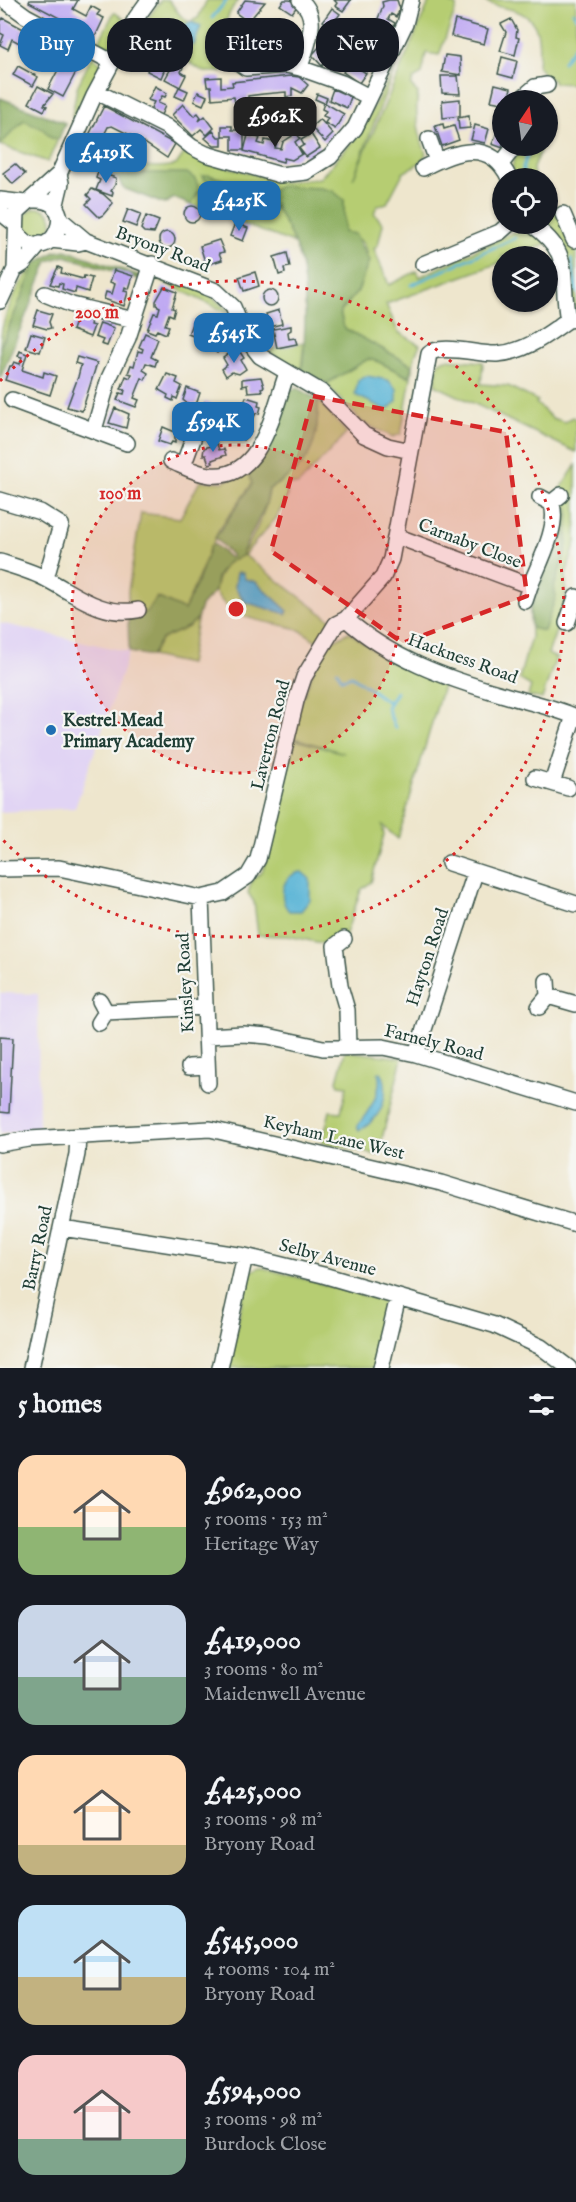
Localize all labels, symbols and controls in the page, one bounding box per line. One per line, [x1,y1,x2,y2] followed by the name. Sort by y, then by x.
[18,18,95,72] chip: Buy
[107,18,193,72] chip: Rent
[205,18,304,72] chip: Filters
[316,18,399,72] chip: New
[492,90,558,156] north arrow
[492,90,558,312] map controls
[233,97,317,148] pin: £962K
[248,104,302,129] text: £962K
[64,133,148,184] pin: £419K
[79,140,133,165] text: £419K
[492,168,558,234] button: locate
[197,181,281,232] pin: £425K
[212,188,266,213] text: £425K
[112,222,213,279] street label: Bryony Road
[492,246,558,312] button: layers
[75,302,119,325] text: 200 m
[192,313,276,364] pin: £545K
[208,320,260,345] text: £545K
[171,402,255,453] pin: £594K
[186,409,240,434] text: £594K
[99,483,141,506] text: 100 m
[415,514,524,575] street label: Carnaby Close
[226,599,246,619] centre of rings
[404,629,521,690] street label: Hackness Road
[247,677,296,793] street label: Laverton Road
[63,710,195,754] place label: Kestrel Mead Primary Academy
[44,723,58,737] marker: Kestrel Mead Primary Academy
[402,905,455,1009] street label: Hayton Road
[172,932,201,1034] street label: Kinsley Road
[382,1020,486,1067] street label: Farnely Road
[261,1111,407,1166] street label: Keyham Lane West
[18,1203,59,1293] street label: Barry Road
[276,1234,379,1282] street label: Selby Avenue
[18,1388,102,1421] text: 5 homes
[525,1388,558,1421] icon: filters
[204,1474,302,1507] text: £962,000
[66,1479,138,1551] icon: home
[204,1507,328,1532] text: 5 rooms · 153 m²
[204,1532,319,1557] text: Heritage Way
[204,1624,301,1657] text: £419,000
[66,1629,138,1701] icon: home
[204,1657,323,1682] text: 3 rooms · 80 m²
[204,1682,366,1707] text: Maidenwell Avenue
[204,1774,302,1807] text: £425,000
[66,1779,138,1851] icon: home
[204,1807,322,1832] text: 3 rooms · 98 m²
[204,1832,315,1857] text: Bryony Road
[204,1924,299,1957] text: £545,000
[66,1929,138,2001] icon: home
[204,1957,335,1982] text: 4 rooms · 104 m²
[204,1982,315,2007] text: Bryony Road
[204,2074,301,2107] text: £594,000
[66,2079,138,2151] icon: home
[204,2107,322,2132] text: 3 rooms · 98 m²
[204,2132,327,2157] text: Burdock Close

